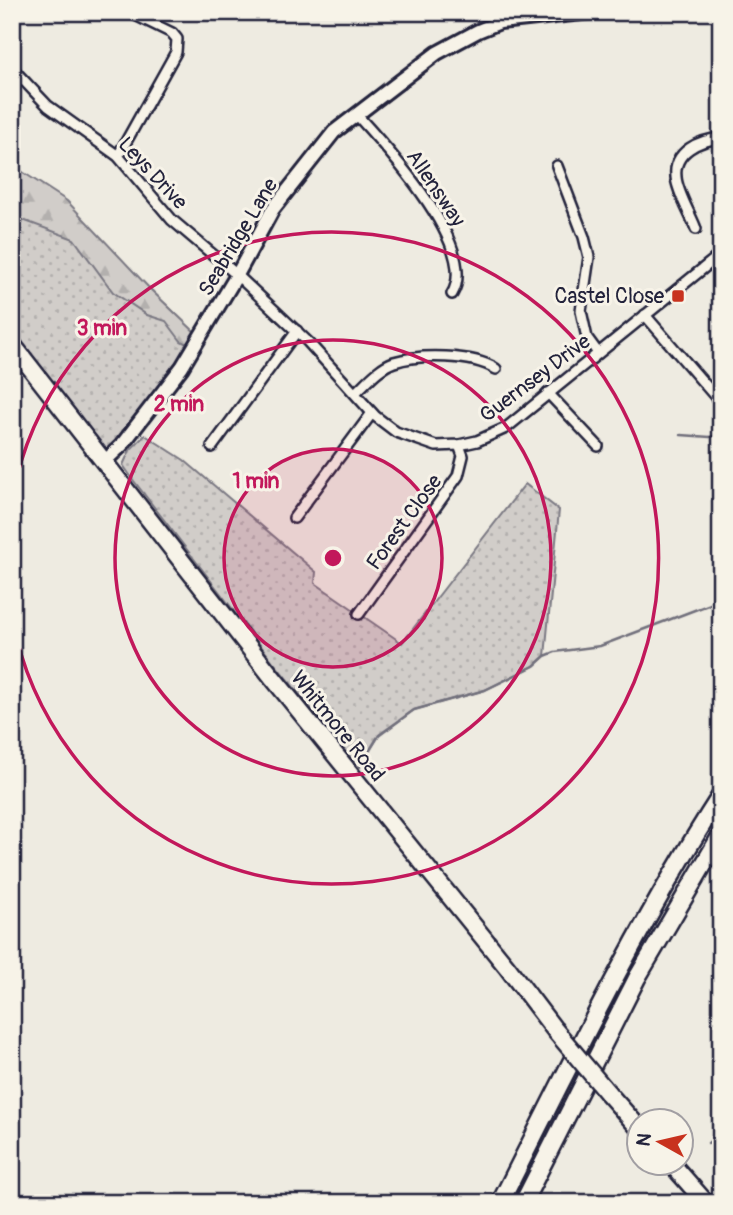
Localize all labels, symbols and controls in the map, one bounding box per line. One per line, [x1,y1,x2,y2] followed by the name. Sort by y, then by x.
[112,131,194,216] street label: Leys Drive
[400,145,471,232] street label: Allensway
[193,173,285,301] street label: Seabridge Lane
[555,283,665,310] place label: Castel Close
[670,288,686,304] marker: Castel Close
[77,315,127,342] text: 3 min
[475,328,597,429] street label: Guernsey Drive
[154,391,204,418] text: 2 min
[233,468,280,495] text: 1 min
[361,469,449,575] street label: Forest Close
[321,546,345,570] centre of rings
[284,665,391,788] street label: Whitmore Road
[624,1106,694,1176] north arrow
[631,1132,657,1148] text: N

